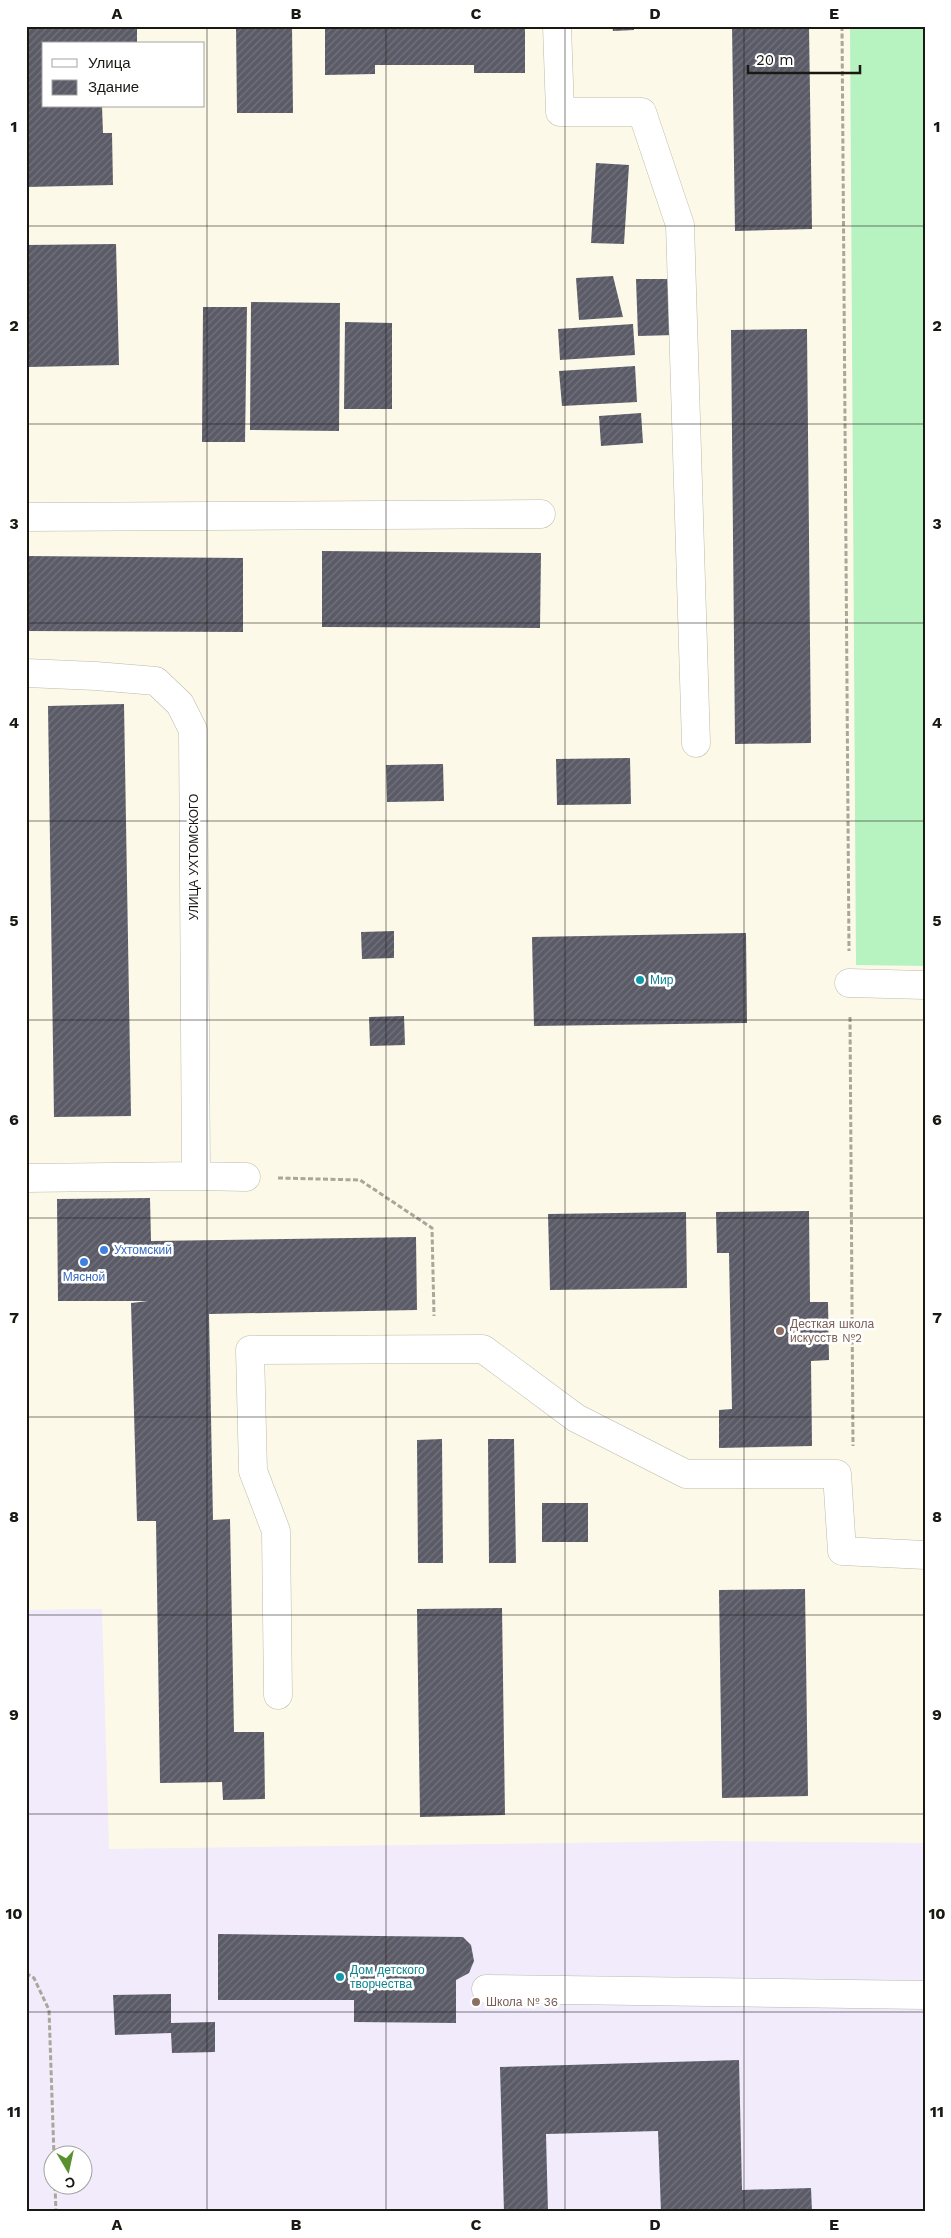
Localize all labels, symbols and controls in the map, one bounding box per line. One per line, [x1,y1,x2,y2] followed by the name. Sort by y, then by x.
[112,4,123,23] text: A
[291,4,302,23] text: B
[471,4,482,23] text: C
[649,4,661,23] text: D
[829,4,839,23] text: E
[42,42,205,108] legend
[748,42,861,74] scale bar
[756,51,794,69] text: 20 m
[88,54,131,72] text: Улица
[88,78,139,96] text: Здание
[11,117,17,136] text: 1
[934,117,940,136] text: 1
[9,316,19,335] text: 2
[932,316,942,335] text: 2
[9,514,19,533] text: 3
[932,514,942,533] text: 3
[9,713,19,732] text: 4
[932,713,942,732] text: 4
[187,794,201,920] street label: УЛИЦА УХТОМСКОГО
[9,911,19,930] text: 5
[932,911,942,930] text: 5
[650,973,674,987] place label: Мир
[634,974,646,986] marker: Мир
[9,1110,19,1129] text: 6
[932,1110,942,1129] text: 6
[114,1243,172,1257] place label: Ухтомский
[98,1244,110,1256] marker: Ухтомский
[78,1256,90,1268] marker: Мясной
[63,1270,105,1284] place label: Мясной
[9,1308,19,1327] text: 7
[932,1308,942,1327] text: 7
[790,1317,874,1345] place label: Десткая школа искусств №2
[774,1325,786,1337] marker: Десткая школа искусств №2
[9,1507,19,1526] text: 8
[932,1507,942,1526] text: 8
[9,1705,19,1724] text: 9
[932,1705,942,1724] text: 9
[5,1904,23,1923] text: 10
[928,1904,946,1923] text: 10
[350,1963,425,1991] place label: Дом детского творчества
[334,1971,346,1983] marker: Дом детского творчества
[486,1995,558,2009] place label: Школа № 36
[470,1996,482,2008] marker: Школа № 36
[7,2102,21,2121] text: 11
[930,2102,944,2121] text: 11
[42,2146,92,2196] north arrow
[64,2174,76,2192] text: С
[112,2215,123,2234] text: A
[291,2215,302,2234] text: B
[471,2215,482,2234] text: C
[649,2215,661,2234] text: D
[829,2215,839,2234] text: E

